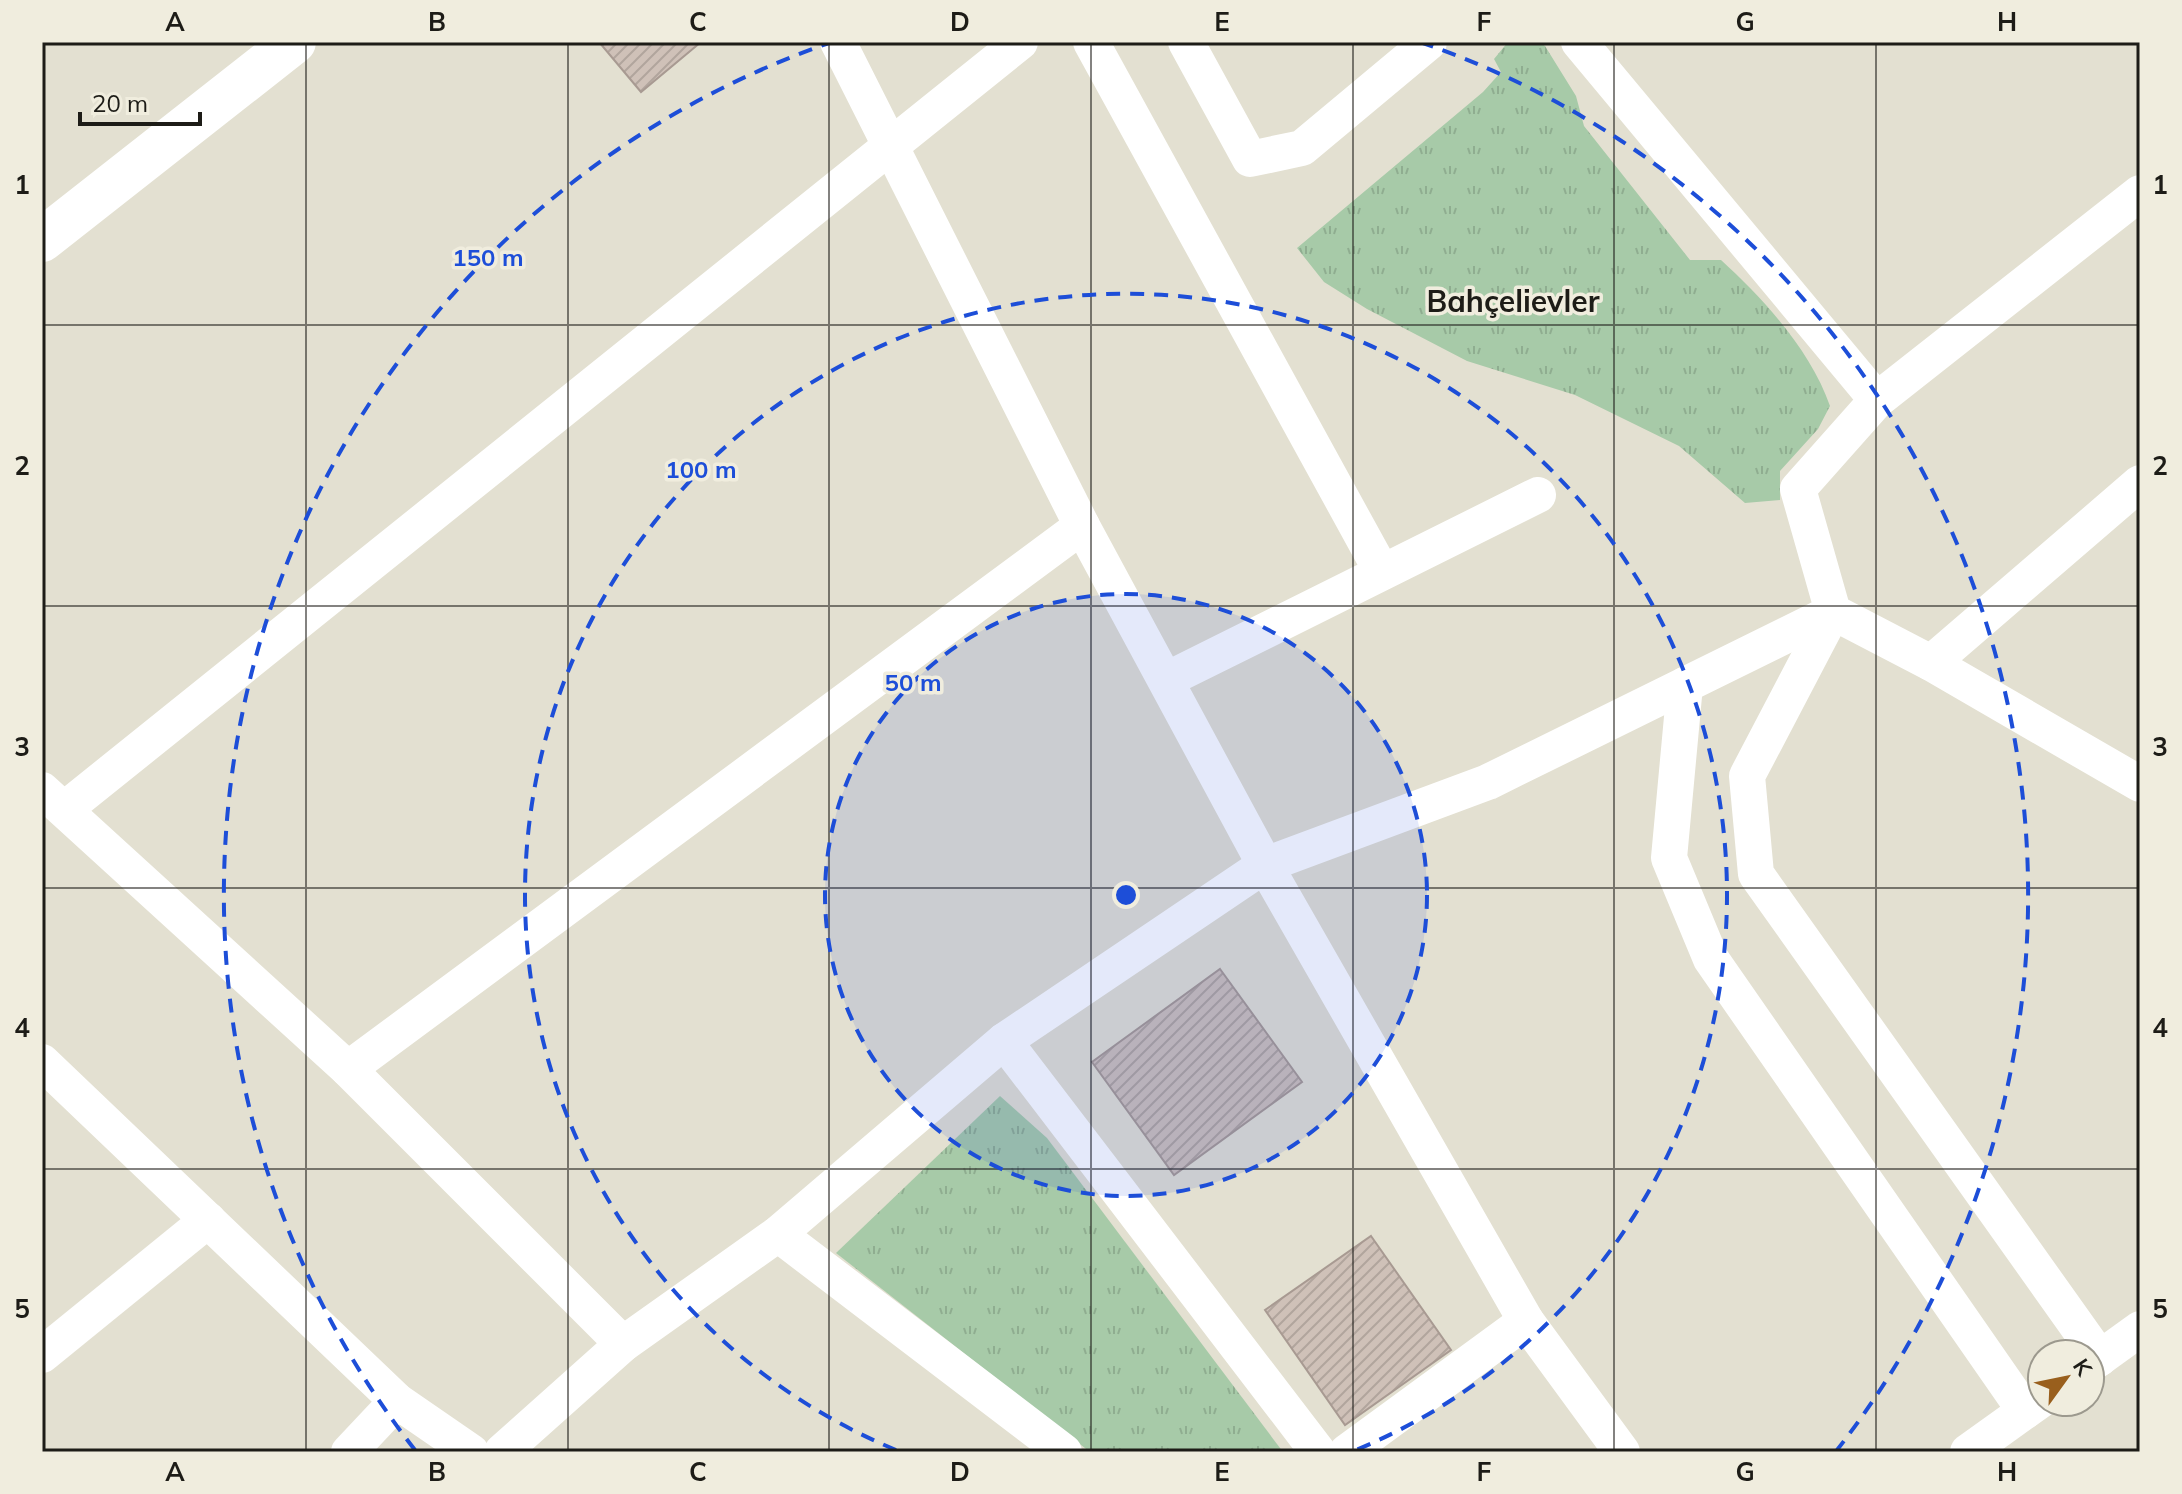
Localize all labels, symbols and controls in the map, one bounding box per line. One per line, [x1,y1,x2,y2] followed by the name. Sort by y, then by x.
[165,5,185,38] text: A
[428,5,446,38] text: B
[689,5,707,38] text: C
[950,5,970,38] text: D
[1214,5,1230,38] text: E
[1477,5,1492,38] text: F
[1735,5,1755,38] text: G
[1997,5,2017,38] text: H
[80,76,200,126] scale bar
[92,88,148,118] text: 20 m
[14,168,30,201] text: 1
[2152,168,2168,201] text: 1
[452,242,524,272] text: 150 m
[1427,282,1600,320] district label: Bahçelievler
[14,449,30,482] text: 2
[2152,449,2168,482] text: 2
[665,454,737,484] text: 100 m
[885,667,941,697] text: 50 m
[14,730,30,763] text: 3
[2152,730,2168,763] text: 3
[1112,881,1140,909] centre of rings
[14,1011,30,1044] text: 4
[2152,1011,2168,1044] text: 4
[14,1292,30,1325] text: 5
[2152,1292,2168,1325] text: 5
[2026,1338,2106,1418] north arrow
[2067,1353,2099,1382] text: K
[165,1455,185,1488] text: A
[428,1455,446,1488] text: B
[689,1455,707,1488] text: C
[950,1455,970,1488] text: D
[1214,1455,1230,1488] text: E
[1477,1455,1492,1488] text: F
[1735,1455,1755,1488] text: G
[1997,1455,2017,1488] text: H

